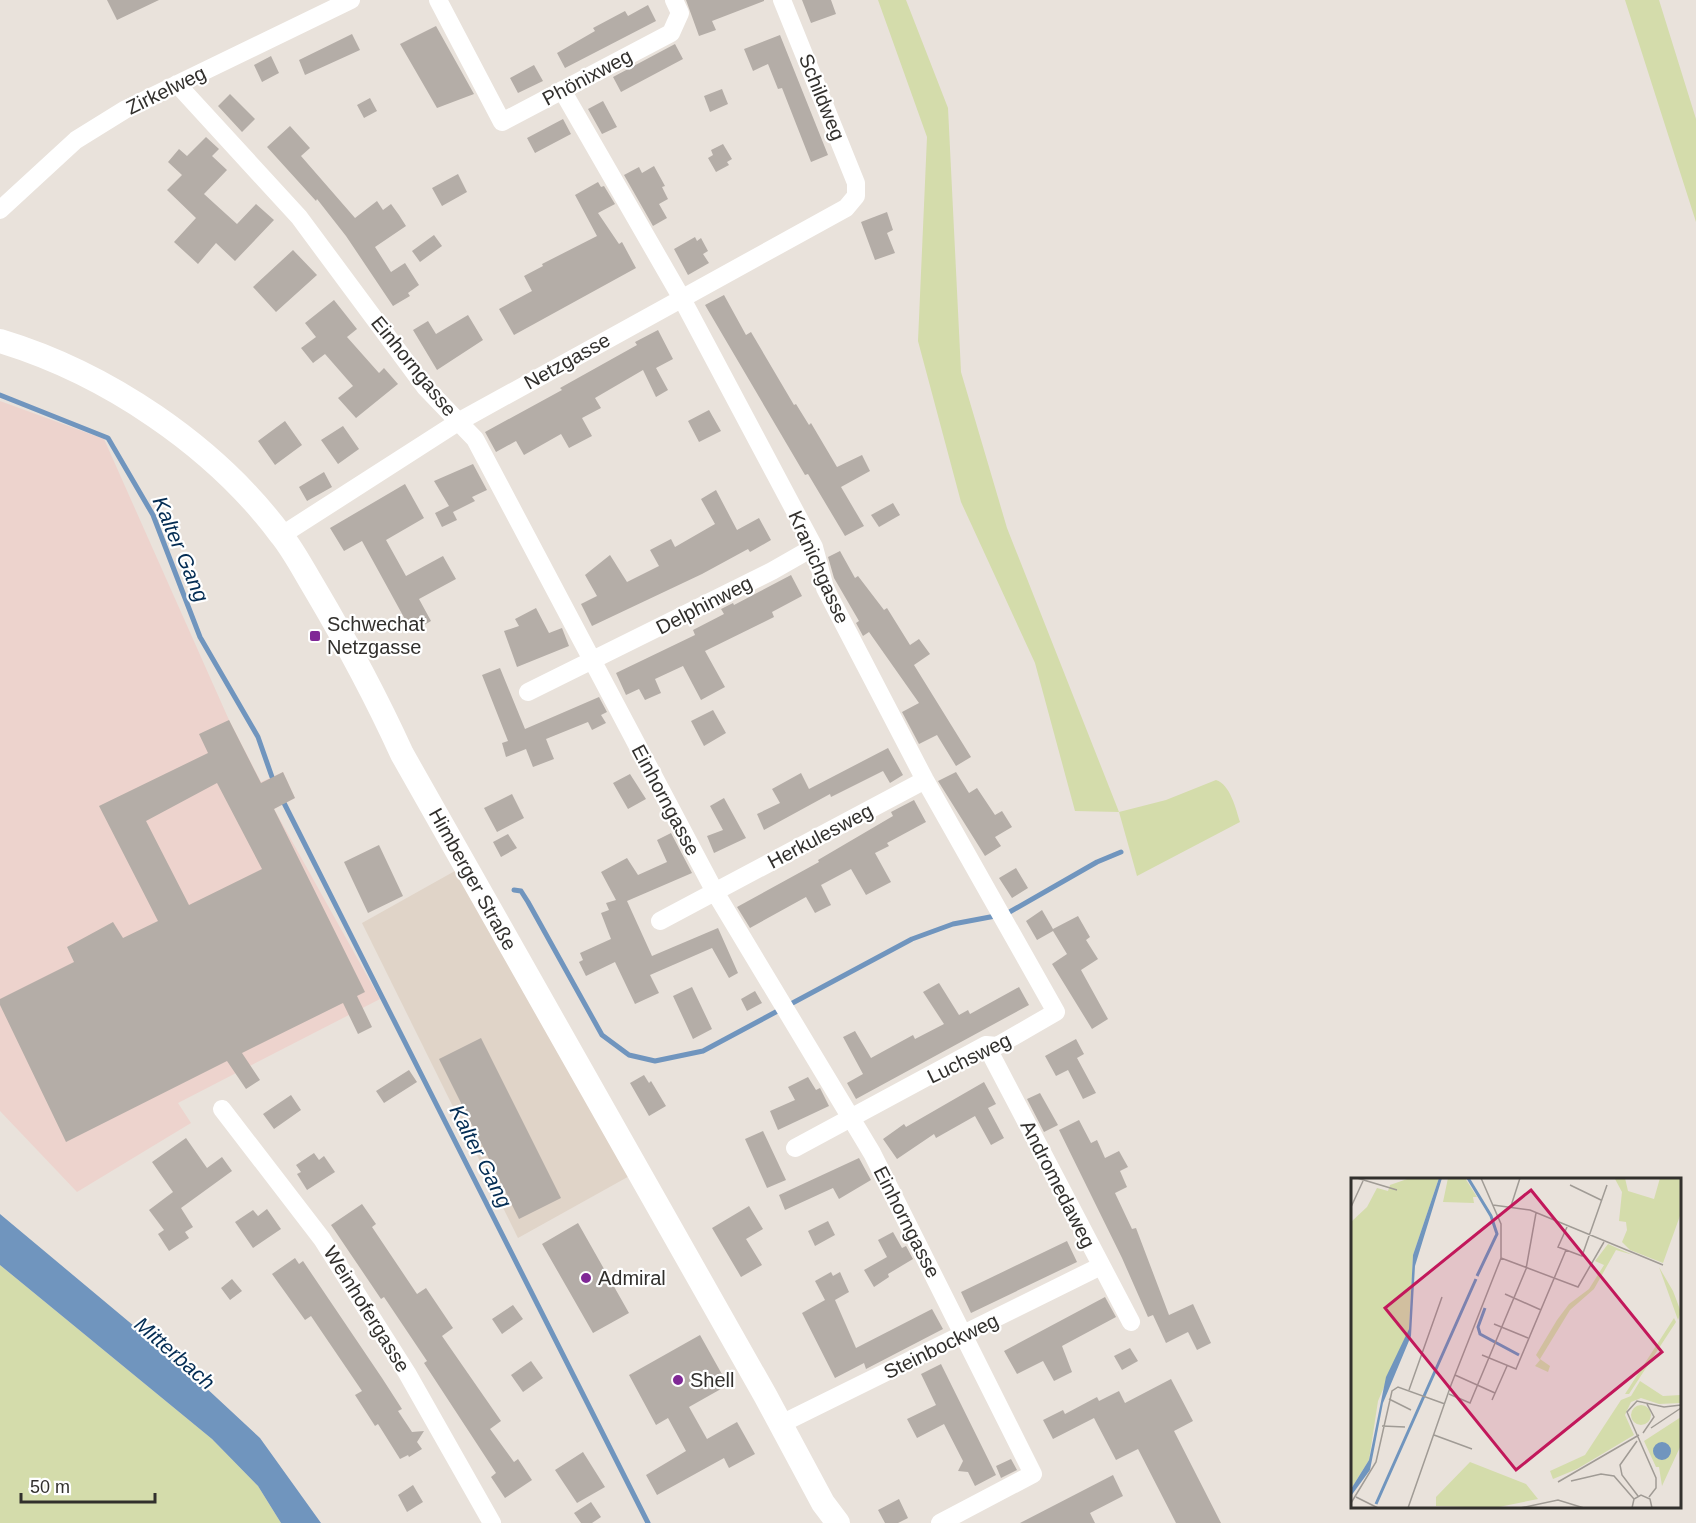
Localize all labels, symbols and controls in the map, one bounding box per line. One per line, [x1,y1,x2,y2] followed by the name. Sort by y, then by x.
[539,44,635,110] street label: Phönixweg
[795,51,849,143] street label: Schildweg
[123,61,209,119] street label: Zirkelweg
[367,312,461,420] street label: Einhorngasse
[520,328,614,394] street label: Netzgasse
[149,493,214,605] water label: Kalter Gang
[784,507,854,627] street label: Kranichgasse
[652,571,756,639] street label: Delphinweg
[327,613,425,658] place label: Schwechat Netzgasse
[308,629,322,643] marker: Schwechat Netzgasse
[628,741,704,859] street label: Einhorngasse
[764,799,876,873] street label: Herkulesweg
[425,804,521,954] street label: Himberger Straße
[924,1028,1014,1088] street label: Luchsweg
[445,1101,517,1211] water label: Kalter Gang
[1016,1117,1100,1251] street label: Andromedaweg
[869,1163,945,1281] street label: Einhorngasse
[1351,1178,1681,1508] inset map
[319,1242,415,1376] street label: Weinhofergasse
[598,1267,666,1289] place label: Admiral
[579,1271,593,1285] marker: Admiral
[880,1309,1002,1383] street label: Steinbockweg
[130,1312,220,1394] water label: Mitterbach
[690,1369,734,1391] place label: Shell
[671,1373,685,1387] marker: Shell
[21,1466,154,1504] scale bar
[30,1477,70,1497] text: 50 m

